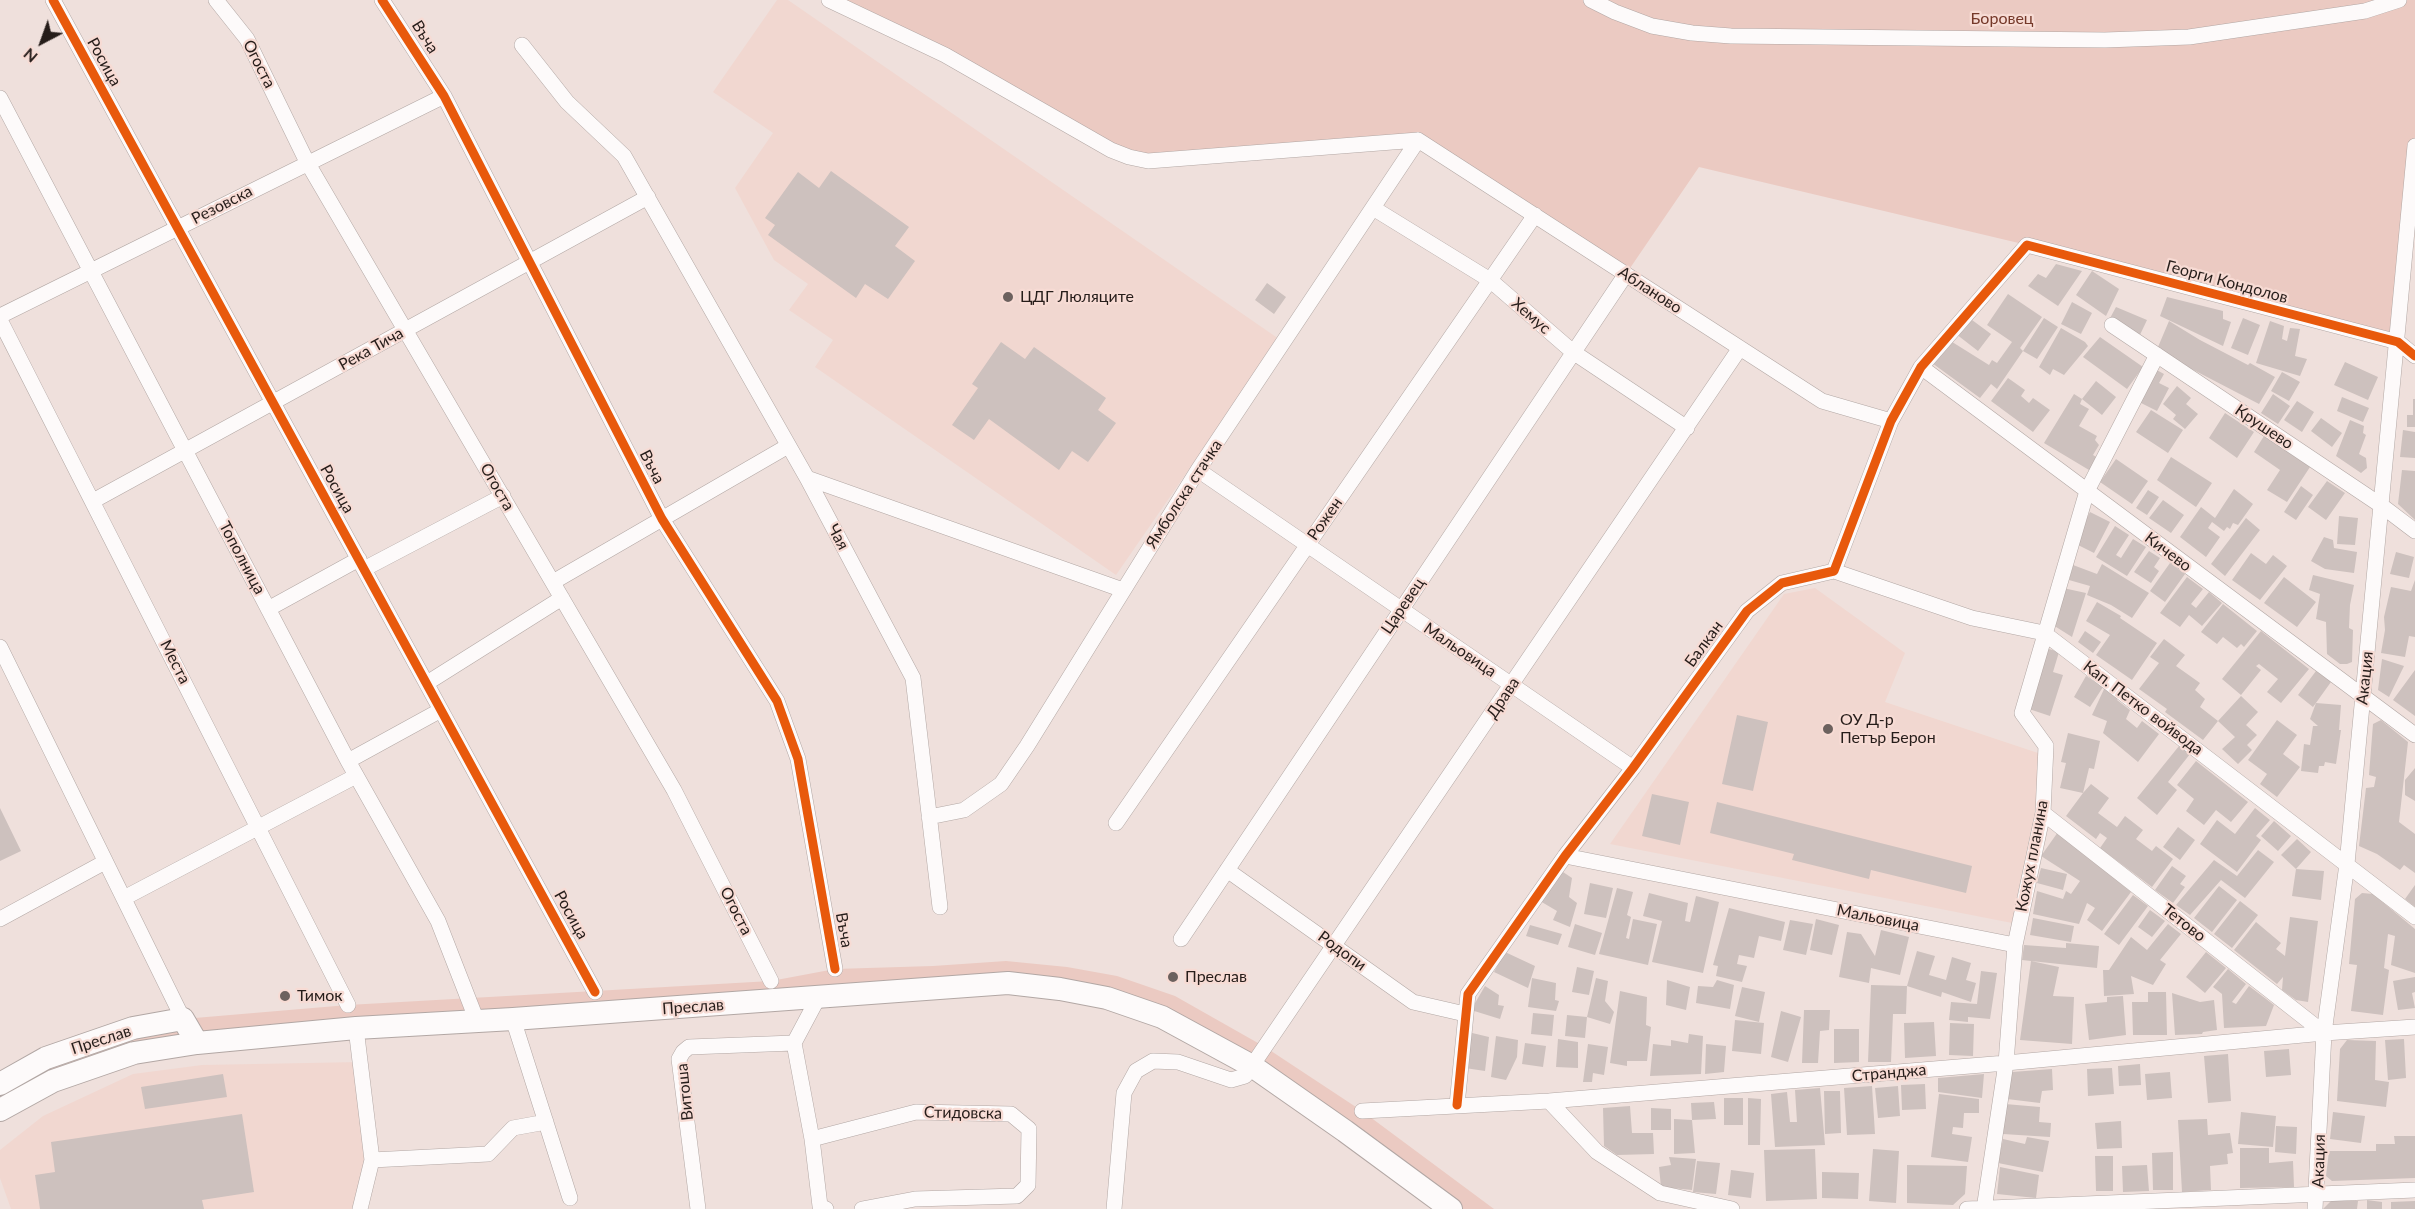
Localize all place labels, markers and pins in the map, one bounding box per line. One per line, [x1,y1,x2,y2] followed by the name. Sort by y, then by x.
[1020,287,1134,307] place label: ЦДГ Люляците
[1001,290,1015,304] marker: ЦДГ Люляците
[1840,710,1936,748] place label: ОУ Д-р Петър Берон
[1821,722,1835,736] marker: ОУ Д-р Петър Берон
[1185,967,1247,987] place label: Преслав
[1166,970,1180,984] marker: Преслав
[297,986,343,1006] place label: Тимок
[278,989,292,1003] marker: Тимок

